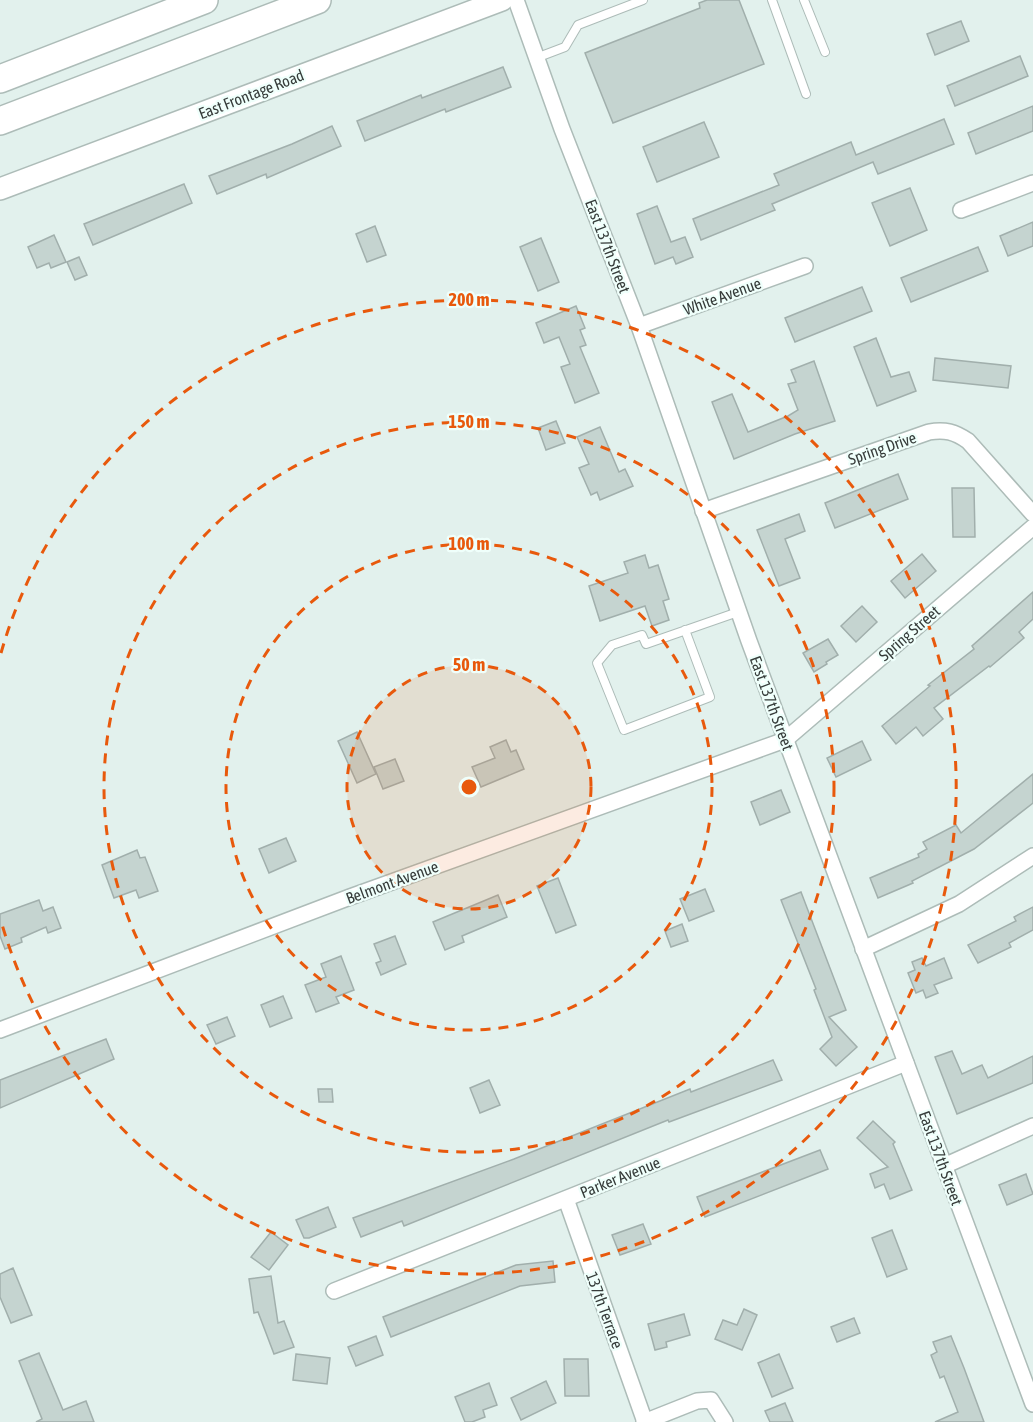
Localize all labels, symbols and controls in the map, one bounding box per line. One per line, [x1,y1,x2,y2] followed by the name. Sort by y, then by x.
[196,66,307,123] street label: East Frontage Road
[582,197,634,296] street label: East 137th Street
[681,274,763,318] street label: White Avenue
[449,289,489,310] text: 200 m
[449,411,489,432] text: 150 m
[846,428,919,469] street label: Spring Drive
[449,533,489,554] text: 100 m
[875,601,944,665] street label: Spring Street
[747,653,798,753] street label: East 137th Street
[453,654,485,675] text: 50 m
[459,777,479,797] centre of rings
[343,857,441,907] street label: Belmont Avenue
[916,1108,967,1208] street label: East 137th Street
[577,1153,663,1201] street label: Parker Avenue
[583,1269,627,1351] street label: 137th Terrace

